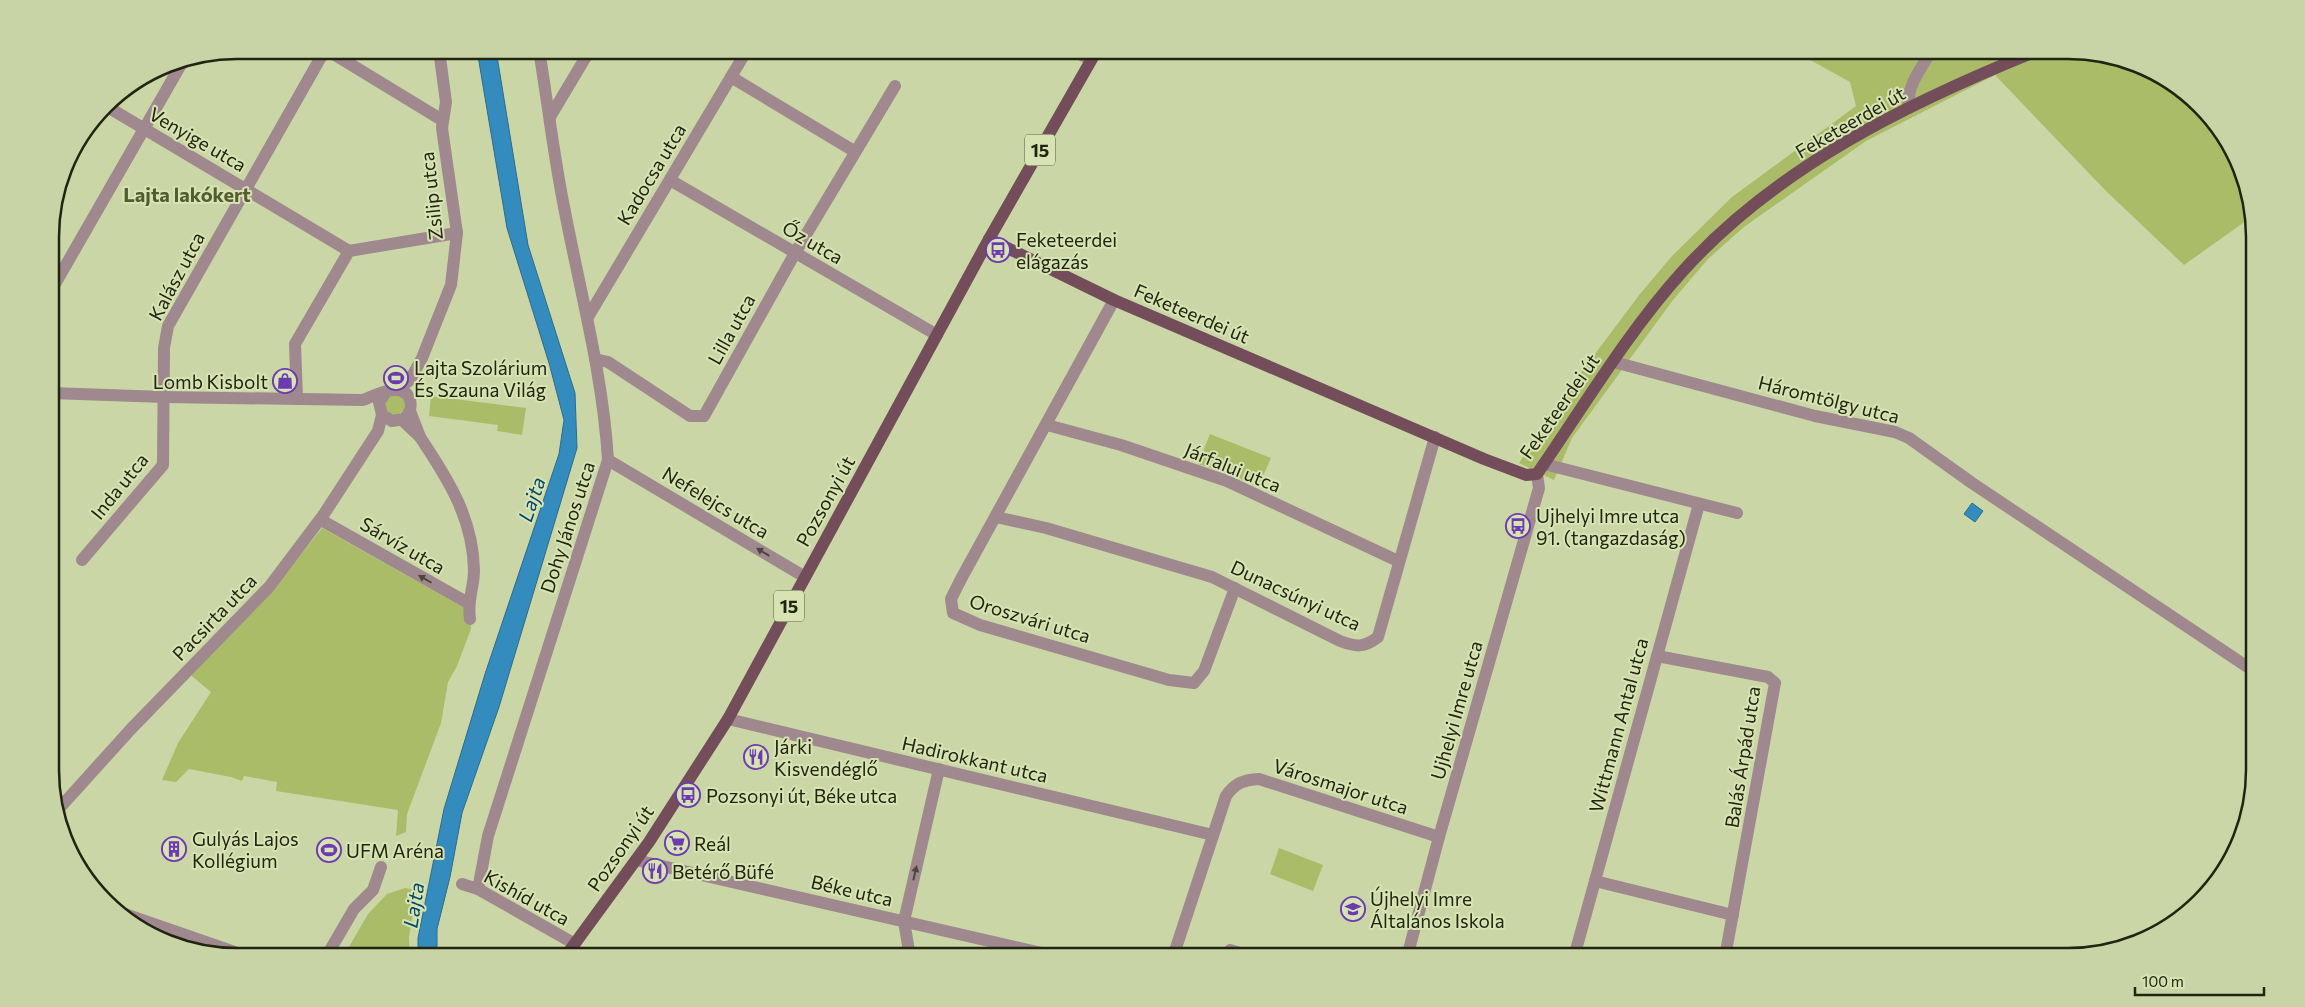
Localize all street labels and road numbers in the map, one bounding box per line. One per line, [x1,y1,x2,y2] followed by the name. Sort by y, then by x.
[1791,81,1909,163] street label: Feketeerdei út
[145,102,251,176] street label: Venyige utca
[612,119,690,229] street label: Kadocsa utca
[1025,134,1055,166] road number: 15
[415,151,447,241] street label: Zsilip utca
[779,215,848,269] street label: Őz utca
[143,228,209,324] street label: Kalász utca
[1131,278,1253,348] street label: Feketeerdei út
[702,290,760,368] street label: Lilla utca
[1514,349,1604,463] street label: Feketeerdei út
[1756,370,1902,428] street label: Háromtölgy utca
[1182,437,1284,497] street label: Járfalui utca
[85,448,153,524] street label: Inda utca
[791,452,859,550] street label: Pozsonyi út
[535,458,599,596] street label: Dohy János utca
[659,461,773,543] street label: Nefelejcs utca
[357,512,449,578] street label: Sárvíz utca
[1227,555,1365,635] street label: Dunacsúnyi utca
[167,569,261,665] street label: Pacsirta utca
[967,589,1093,647] street label: Oroszvári utca
[774,590,804,622] road number: 15
[1584,635,1652,815] street label: Wittmann Antal utca
[1425,638,1487,782] street label: Ujhelyi Imre utca
[1719,684,1765,830] street label: Balás Árpád utca
[900,731,1050,787] street label: Hadirokkant utca
[1271,753,1411,819] street label: Városmajor utca
[582,800,658,895] street label: Pozsonyi út
[480,864,574,930] street label: Kishíd utca
[809,869,895,911] street label: Béke utca

